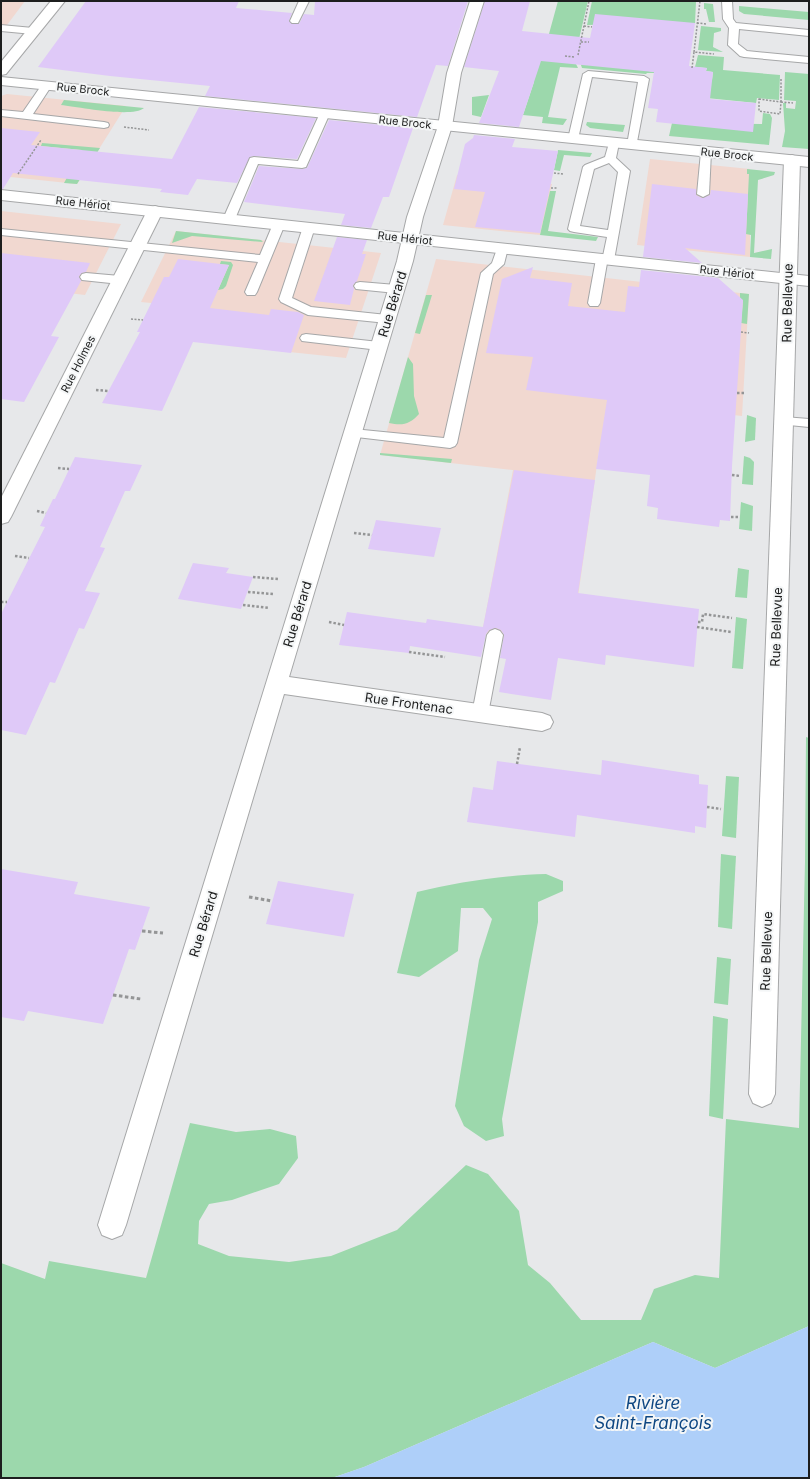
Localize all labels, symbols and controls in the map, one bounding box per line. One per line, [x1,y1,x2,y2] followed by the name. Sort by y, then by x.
[56,79,110,99] street label: Rue Brock
[378,112,432,132] street label: Rue Brock
[700,144,754,164] street label: Rue Brock
[55,193,111,213] street label: Rue Hériot
[377,228,433,248] street label: Rue Hériot
[699,262,755,282] street label: Rue Hériot
[778,263,796,343] street label: Rue Bellevue
[374,269,410,339] street label: Rue Bérard
[58,333,98,395] street label: Rue Holmes
[279,579,315,649] street label: Rue Bérard
[767,587,785,667] street label: Rue Bellevue
[364,689,454,717] street label: Rue Frontenac
[185,889,221,959] street label: Rue Bérard
[757,911,775,991] street label: Rue Bellevue
[594,1393,712,1433] water label: Rivière Saint-François

